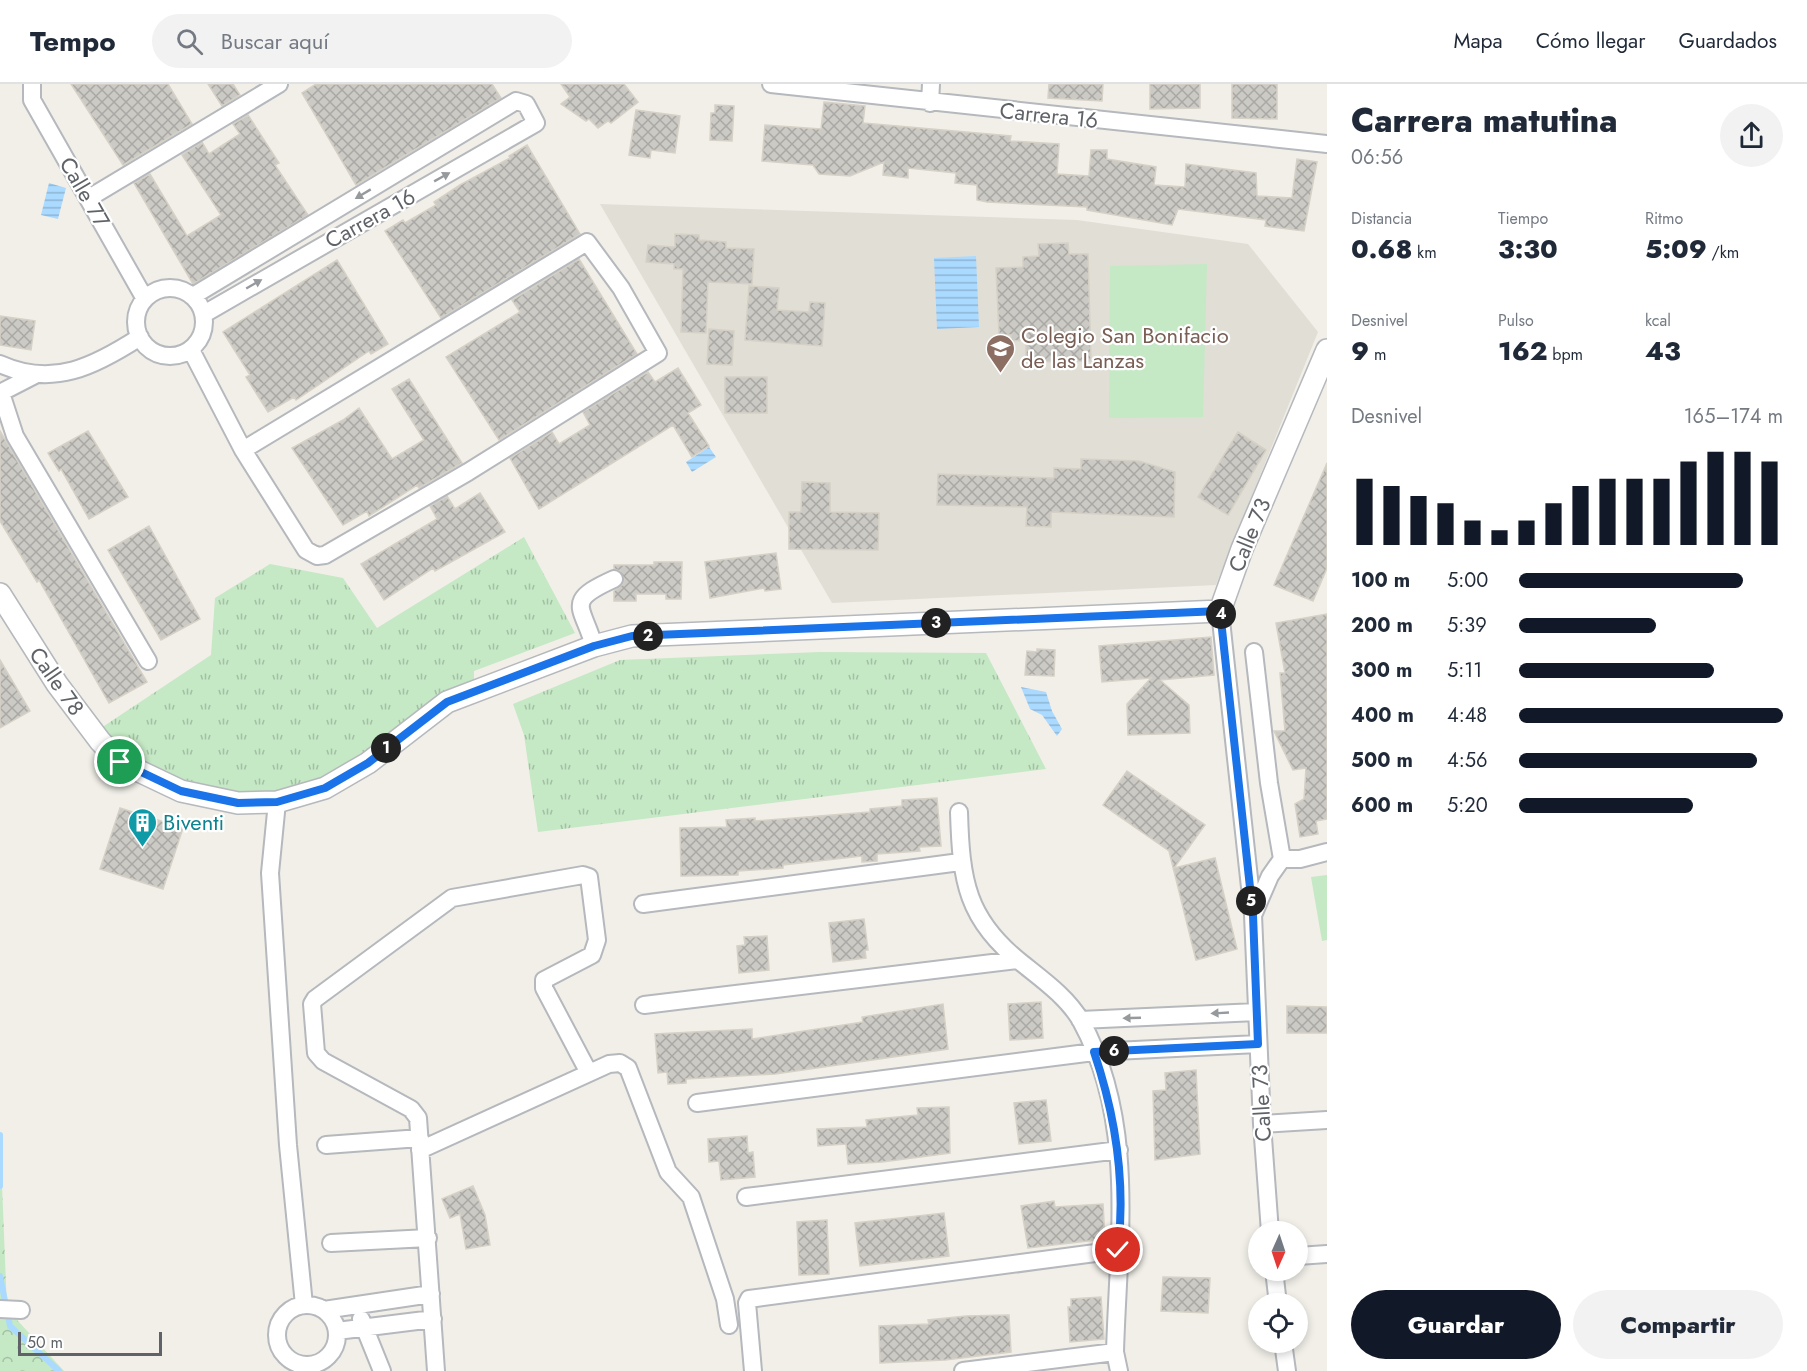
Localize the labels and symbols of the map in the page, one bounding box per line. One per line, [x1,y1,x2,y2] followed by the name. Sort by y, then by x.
[998,94,1100,136] street label: Carrera 16
[52,151,118,234] street label: Calle 77
[434,172,451,182] one-way arrow
[319,180,421,256] street label: Carrera 16
[355,188,371,199] one-way arrow
[246,279,263,289] one-way arrow
[1021,319,1229,376] place label: Colegio San Bonifacio de las Lanzas
[984,332,1016,374] school or university icon: Colegio San Bonifacio de las Lanzas
[1220,493,1278,577] street label: Calle 73
[1206,599,1236,629] pin: 4
[921,608,951,638] pin: 3
[633,621,663,651] pin: 2
[22,640,92,722] street label: Calle 78
[371,733,401,763] pin: 1
[94,736,145,787] pin
[126,806,158,848] building icon: Biventi
[163,806,224,838] place label: Biventi
[1236,886,1266,916] pin: 5
[1211,1009,1230,1018] one-way arrow
[1122,1013,1141,1022] one-way arrow
[1099,1036,1129,1066] pin: 6
[1243,1064,1279,1142] street label: Calle 73
[1248,1221,1308,1281] north arrow
[1092,1224,1143,1275] pin
[18,1329,162,1356] scale bar

